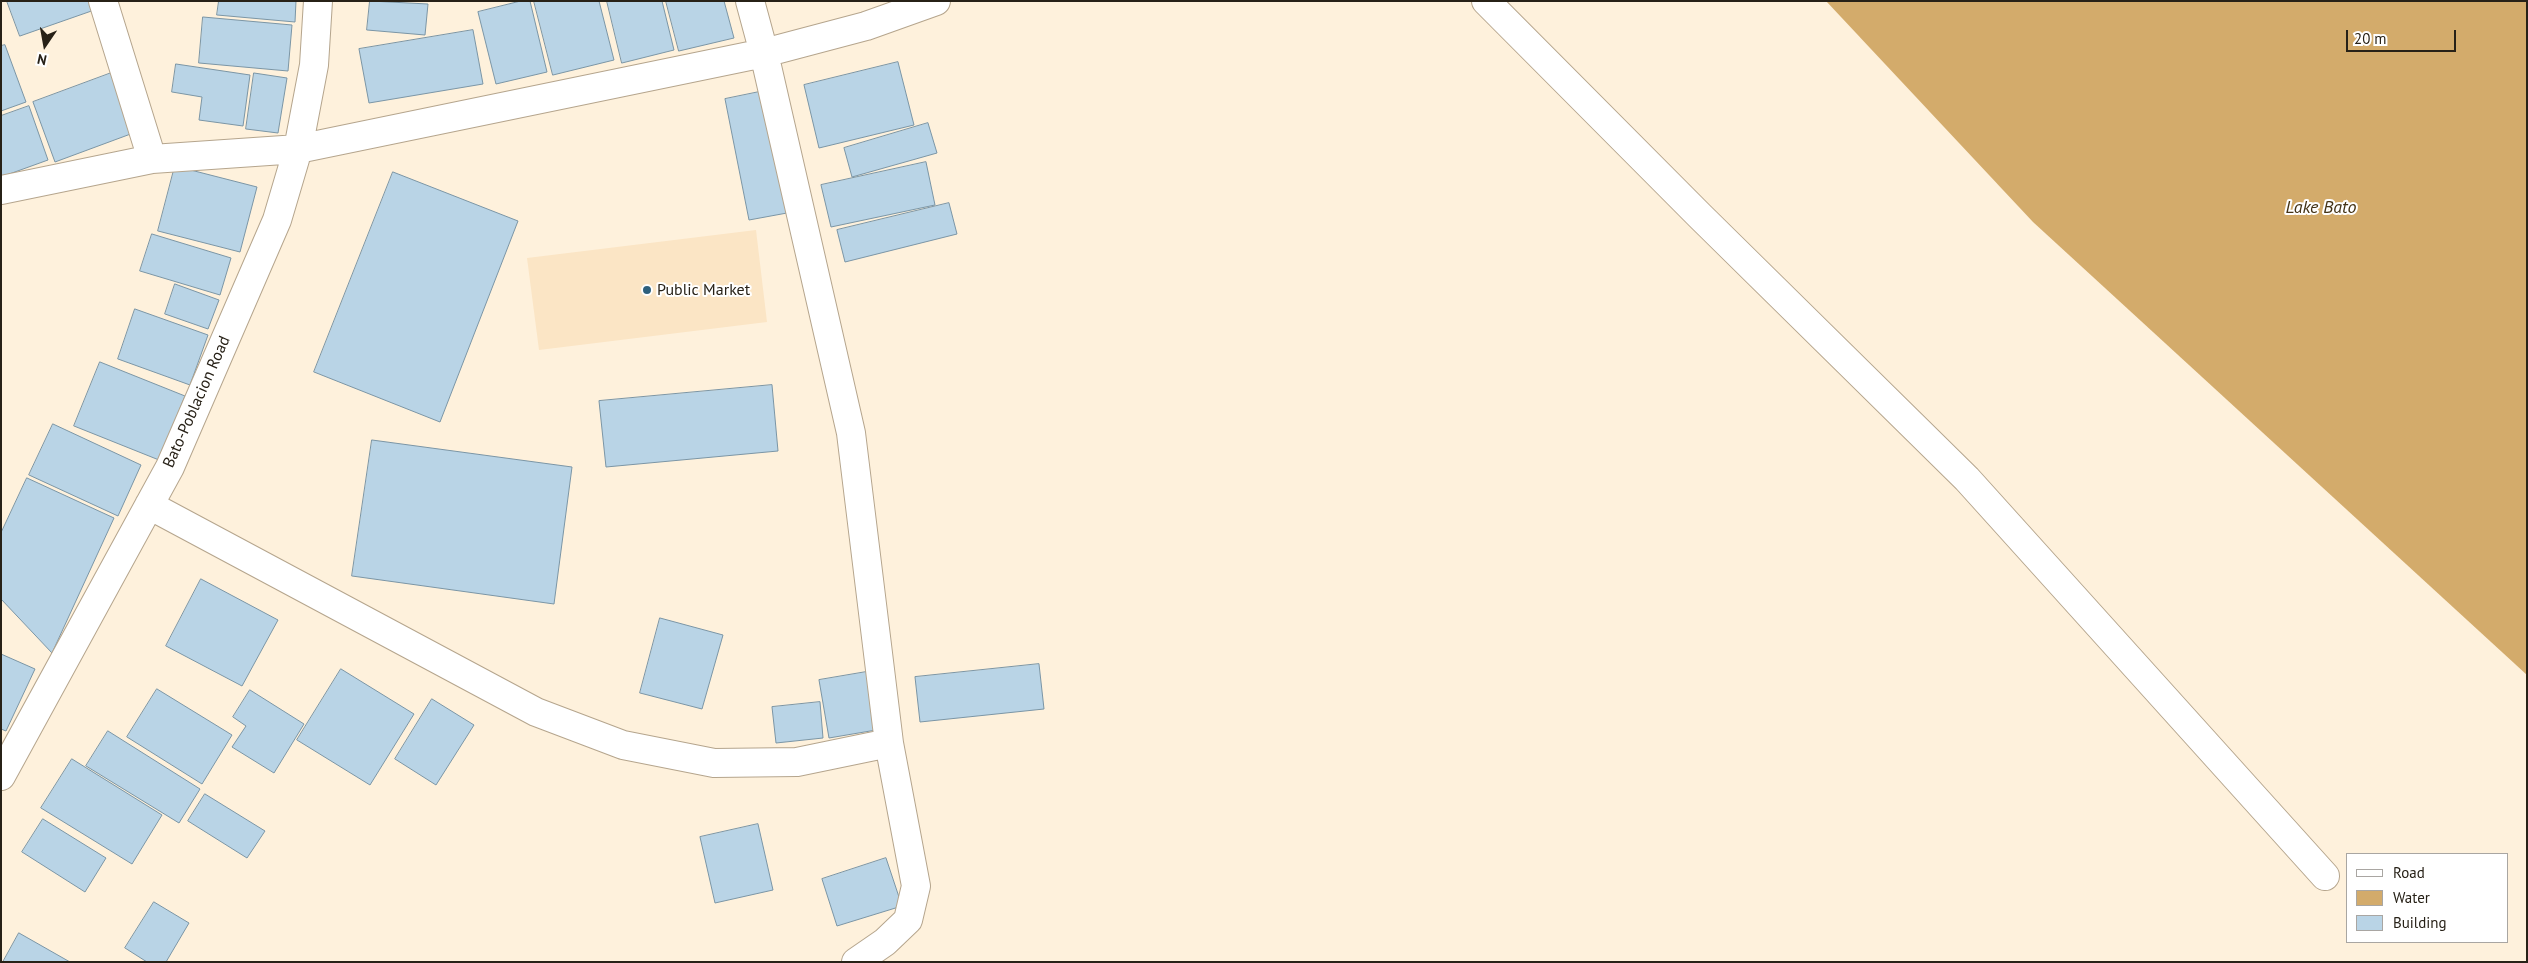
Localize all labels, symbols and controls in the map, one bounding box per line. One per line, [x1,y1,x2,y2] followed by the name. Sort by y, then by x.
[20,20,70,70] north arrow
[2348,20,2458,52] scale bar
[2354,29,2387,48] text: 20 m
[36,50,48,69] text: N
[2285,197,2357,219] water label: Lake Bato
[657,280,750,300] place label: Public Market
[641,284,653,296] marker: Public Market
[159,333,235,471] street label: Bato-Poblacion Road
[2346,853,2508,943] legend
[2393,863,2425,882] text: Road
[2393,888,2430,907] text: Water
[2393,913,2447,932] text: Building

